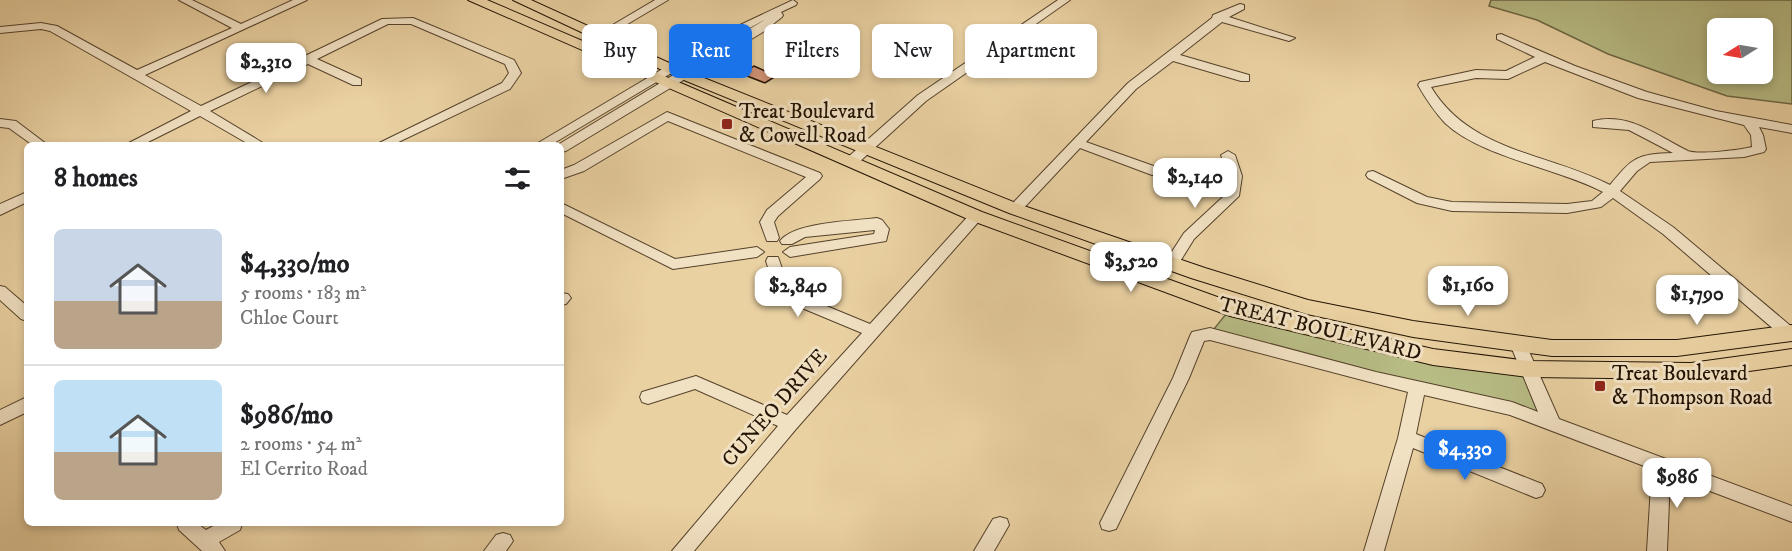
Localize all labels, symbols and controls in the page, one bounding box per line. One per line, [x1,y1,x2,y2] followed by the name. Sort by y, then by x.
[1707,18,1773,84] north arrow
[1707,18,1773,84] map controls
[582,24,657,78] chip: Buy
[669,24,752,78] chip: Rent
[764,24,860,78] chip: Filters
[872,24,953,78] chip: New
[965,24,1097,78] chip: Apartment
[217,43,315,94] pin: $2,310
[240,50,292,75] text: $2,310
[739,99,875,149] place label: Treat Boulevard & Cowell Road
[720,117,734,131] marker: Treat Boulevard & Cowell Road
[1146,158,1244,209] pin: $2,140
[54,162,138,195] text: 8 homes
[501,162,534,195] icon: filters
[1167,165,1223,190] text: $2,140
[1082,242,1180,293] pin: $3,520
[240,248,349,281] text: $4,330/mo
[1104,249,1158,274] text: $3,520
[102,253,174,325] icon: home
[1419,266,1517,317] pin: $1,160
[749,267,847,318] pin: $2,840
[1442,273,1494,298] text: $1,160
[769,274,827,299] text: $2,840
[1648,275,1746,326] pin: $1,790
[240,281,366,306] text: 5 rooms · 183 m²
[1670,282,1724,307] text: $1,790
[1216,291,1424,367] street label: TREAT BOULEVARD
[240,306,339,331] text: Chloe Court
[717,344,833,472] street label: CUNEO DRIVE
[1612,361,1773,411] place label: Treat Boulevard & Thompson Road
[1593,379,1607,393] marker: Treat Boulevard & Thompson Road
[240,399,333,432] text: $986/mo
[102,404,174,476] icon: home
[1416,430,1514,481] pin: $4,330
[240,432,362,457] text: 2 rooms · 54 m²
[1438,437,1492,462] text: $4,330
[240,457,368,482] text: El Cerrito Road
[1641,458,1713,509] pin: $986
[1656,465,1698,490] text: $986

